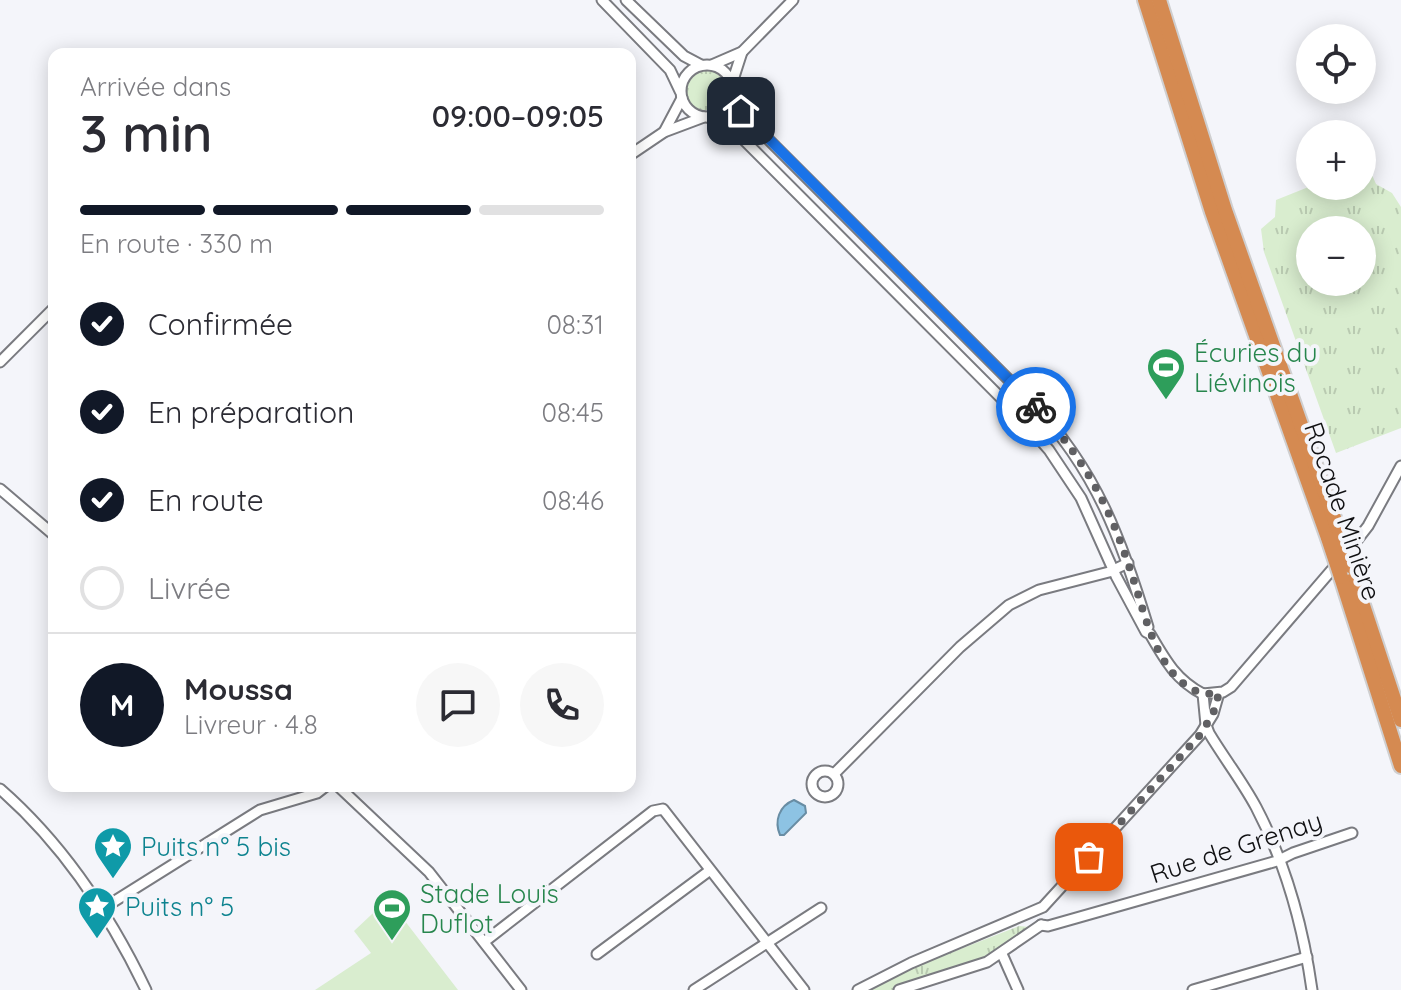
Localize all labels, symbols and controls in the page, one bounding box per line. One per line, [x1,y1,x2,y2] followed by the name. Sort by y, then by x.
[1296,24,1376,296] map controls
[1296,24,1376,104] button: locate
[80,70,231,103] text: Arrivée dans
[707,77,775,145] pin
[719,89,763,133] icon: home
[432,97,604,135] text: 09:00–09:05
[80,100,213,165] text: 3 min
[1296,120,1376,200] button: +
[1296,216,1376,296] button: −
[80,227,273,260] text: En route · 330 m
[80,302,124,346] icon: check
[148,305,293,343] text: Confirmée
[546,308,604,341] text: 08:31
[1194,336,1318,399] place label: Écuries du Liévinois
[1145,346,1187,401] sports icon: Écuries du Liévinois
[996,367,1076,447] courier
[1014,385,1058,429] icon: bike
[80,390,124,434] icon: check
[148,393,354,431] text: En préparation
[542,396,604,429] text: 08:45
[1297,418,1389,604] street label: Rocade Minière
[80,478,124,522] icon: check
[148,481,264,519] text: En route
[542,484,604,517] text: 08:46
[148,569,231,607] text: Livrée
[416,663,500,747] button: chat
[520,663,604,747] button: phone
[184,670,293,708] text: Moussa
[110,686,134,724] text: M
[184,708,318,741] text: Livreur · 4.8
[1146,804,1326,890] street label: Rue de Grenay
[1055,823,1123,891] pin
[92,825,134,880] place icon: Puits n° 5 bis
[141,830,291,863] place label: Puits n° 5 bis
[1067,835,1111,879] icon: bag
[420,877,559,940] place label: Stade Louis Duflot
[76,885,118,940] place icon: Puits n° 5
[371,887,413,942] sports icon: Stade Louis Duflot
[125,890,234,923] place label: Puits n° 5

